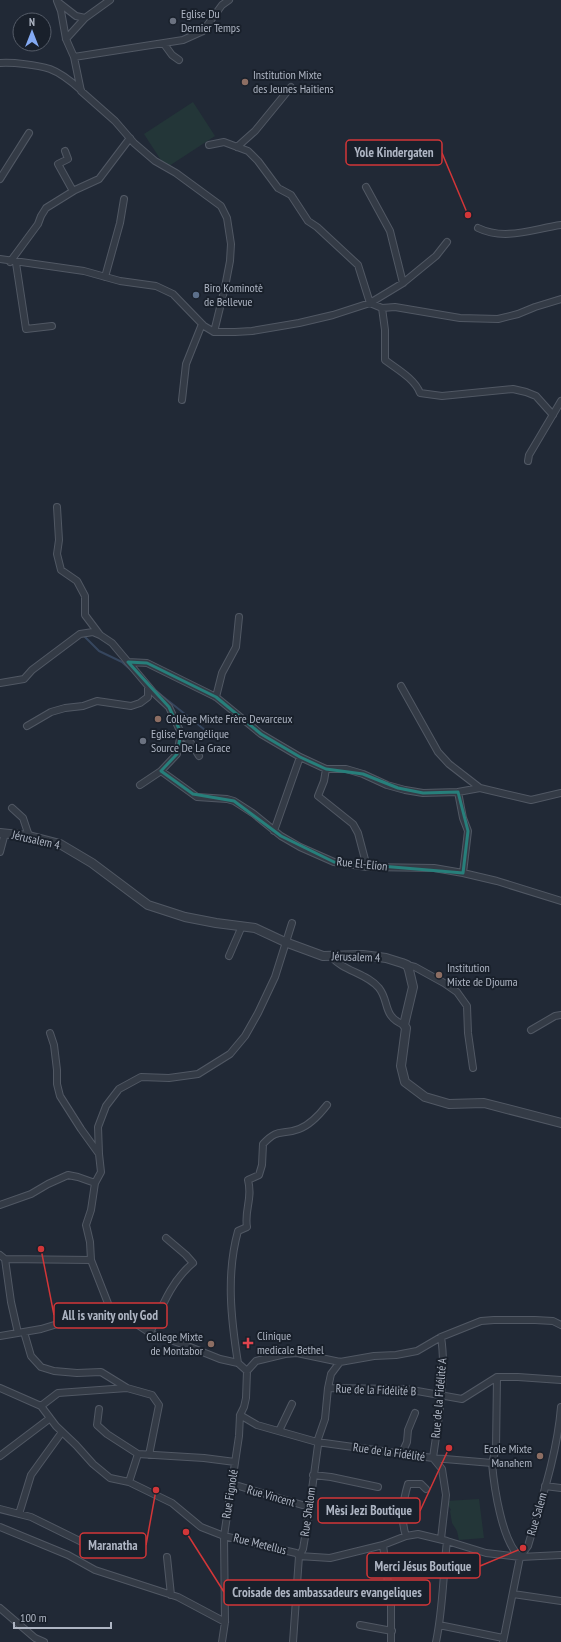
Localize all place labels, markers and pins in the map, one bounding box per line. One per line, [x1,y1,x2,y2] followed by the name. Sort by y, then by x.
[181,6,240,35] place label: Eglise Du Dernier Temps
[168,16,178,26] marker: Eglise Du Dernier Temps
[253,67,334,96] place label: Institution Mixte des Jeunes Haitiens
[240,77,250,87] marker: Institution Mixte des Jeunes Haitiens
[346,140,442,165] callout: Yole Kindergaten
[204,280,263,309] place label: Biro Kominotè de Bellevue
[191,290,201,300] marker: Biro Kominotè de Bellevue
[166,711,292,726] place label: Collège Mixte Frère Devarceux
[153,714,163,724] marker: Collège Mixte Frère Devarceux
[151,726,230,755] place label: Eglise Evangélique Source De La Grace
[138,736,148,746] marker: Eglise Evangélique Source De La Grace
[447,960,518,989] place label: Institution Mixte de Djouma
[434,970,444,980] marker: Institution Mixte de Djouma
[54,1303,167,1328] callout: All is vanity only God
[257,1328,324,1357] place label: Clinique medicale Bethel
[146,1329,204,1358] place label: College Mixte de Montabor
[242,1337,254,1349] marker: Clinique medicale Bethel
[206,1339,216,1349] marker: College Mixte de Montabor
[484,1441,532,1470] place label: Ecole Mixte Manahem
[535,1451,545,1461] marker: Ecole Mixte Manahem
[318,1498,420,1523] callout: Mèsi Jezi Boutique
[80,1533,146,1558] callout: Maranatha
[367,1553,480,1578] callout: Merci Jésus Boutique
[224,1580,430,1605] callout: Croisade des ambassadeurs evangeliques

